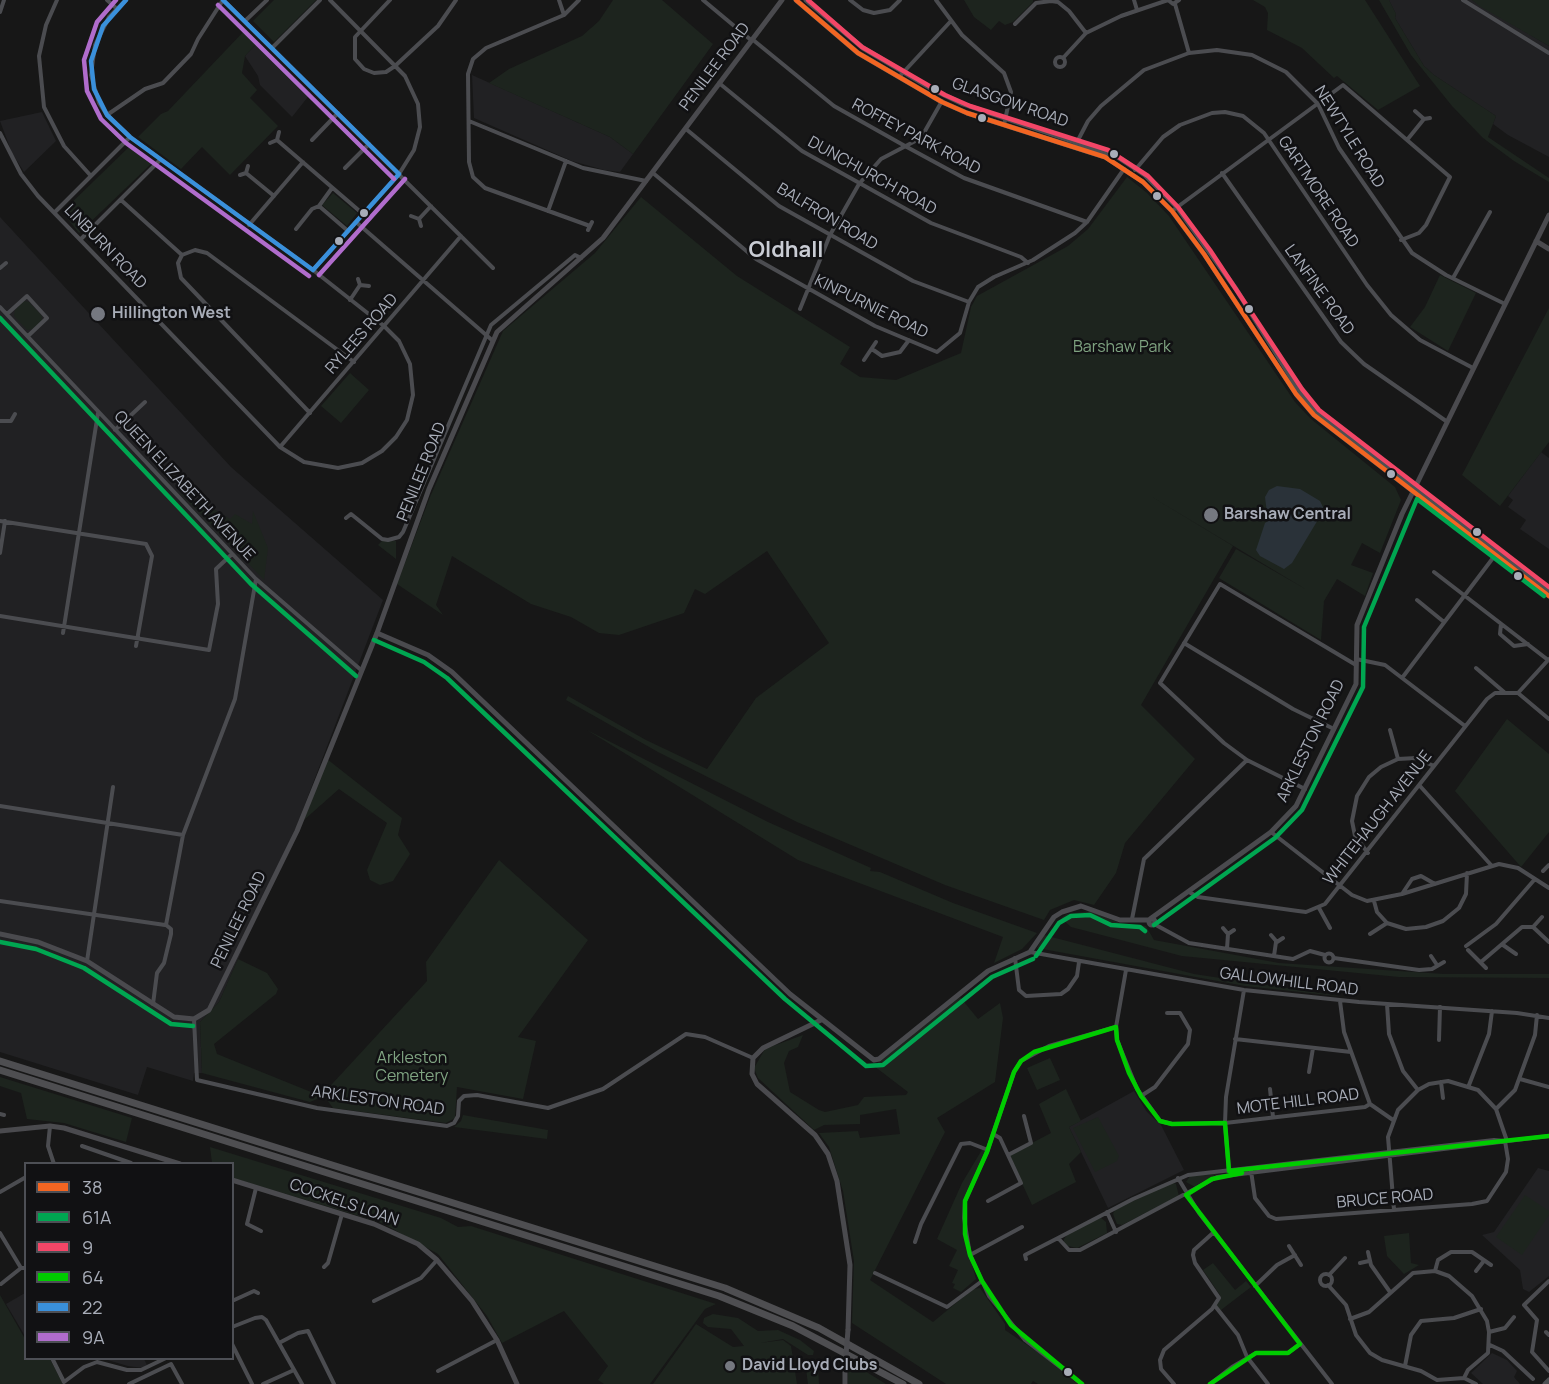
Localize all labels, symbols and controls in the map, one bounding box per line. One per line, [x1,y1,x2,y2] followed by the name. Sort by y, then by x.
[676,19,754,115] street label: PENILEE ROAD
[949,74,1071,132] street label: GLASGOW ROAD
[1310,82,1388,192] street label: NEWTYLE ROAD
[929,83,941,95] unlabelled marker
[848,95,984,179] street label: ROFFEY PARK ROAD
[976,112,988,124] unlabelled marker
[804,133,940,219] street label: DUNCHURCH ROAD
[1274,133,1362,251] street label: GARTMORE ROAD
[1108,148,1120,160] unlabelled marker
[773,179,881,255] street label: BALFRON ROAD
[1151,190,1163,202] unlabelled marker
[60,201,150,293] street label: LINBURN ROAD
[358,207,370,219] unlabelled marker
[333,235,345,247] unlabelled marker
[748,238,824,264] district label: Oldhall
[1280,241,1358,339] street label: LANFINE ROAD
[811,271,931,343] street label: KINPURNIE ROAD
[322,290,402,378] street label: RYLEES ROAD
[1243,303,1255,315] unlabelled marker
[112,304,231,324] place label: Hillington West
[89,305,107,323] marker: Hillington West
[1073,338,1171,358] park label: Barshaw Park
[109,407,259,565] street label: QUEEN ELIZABETH AVENUE
[393,420,451,524] street label: PENILEE ROAD
[1385,468,1397,480] unlabelled marker
[1224,505,1351,525] place label: Barshaw Central
[1202,506,1220,524] marker: Barshaw Central
[1471,526,1483,538] unlabelled marker
[1512,570,1524,582] unlabelled marker
[1273,677,1349,805] street label: ARKLESTON ROAD
[1320,747,1436,889] street label: WHITEHAUGH AVENUE
[207,868,271,972] street label: PENILEE ROAD
[1219,964,1359,1000] street label: GALLOWHILL ROAD
[376,1049,448,1087] park label: Arkleston Cemetery
[310,1082,446,1120] street label: ARKLESTON ROAD
[1236,1085,1360,1119] street label: MOTE HILL ROAD
[24,1162,234,1360] legend
[82,1175,102,1199] text: 38
[287,1175,401,1231] street label: COCKELS LOAN
[1336,1185,1434,1213] street label: BRUCE ROAD
[82,1205,111,1229] text: 61A
[82,1235,93,1259] text: 9
[82,1265,104,1289] text: 64
[82,1295,103,1319] text: 22
[82,1325,105,1349] text: 9A
[742,1356,877,1376] place label: David Lloyd Clubs
[723,1359,737,1373] marker: David Lloyd Clubs
[1062,1366,1074,1378] unlabelled marker

